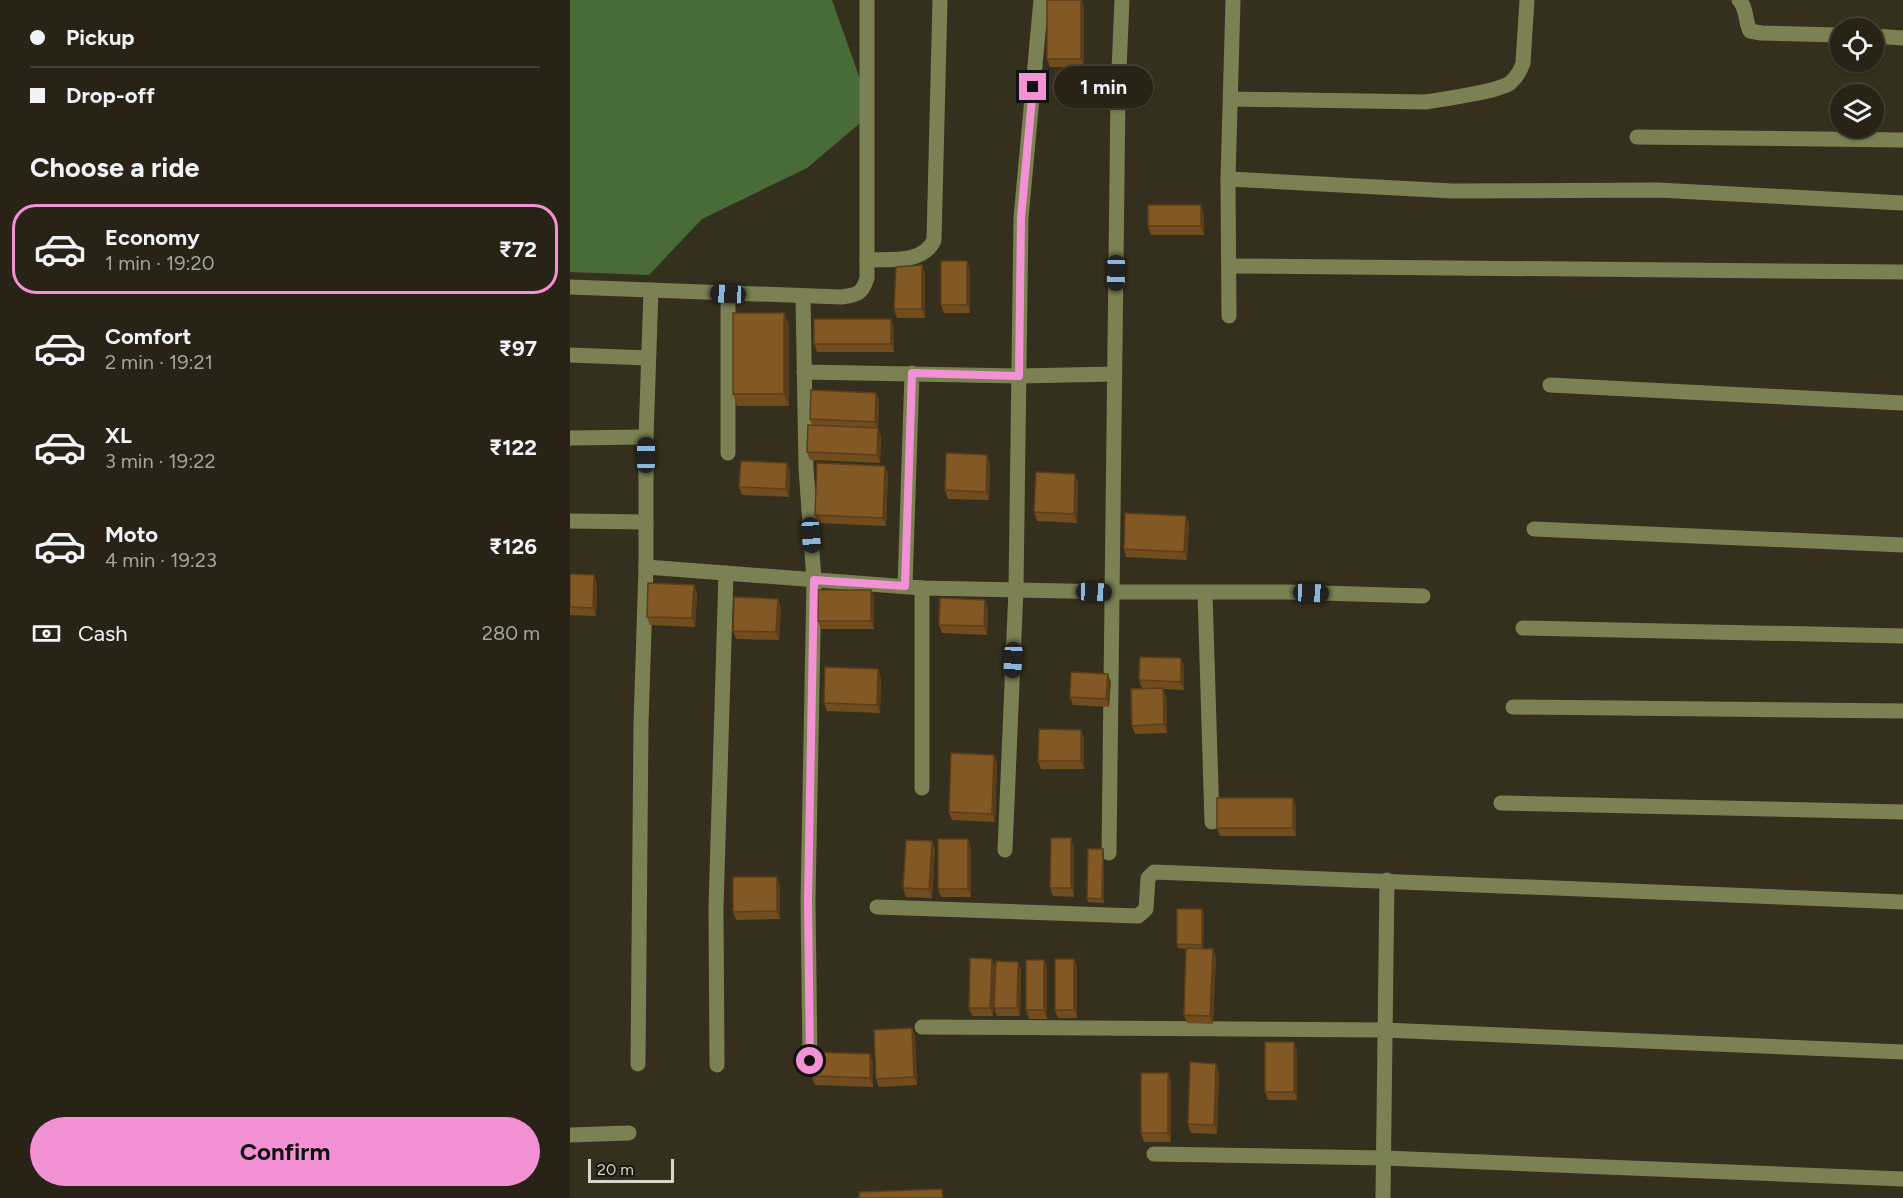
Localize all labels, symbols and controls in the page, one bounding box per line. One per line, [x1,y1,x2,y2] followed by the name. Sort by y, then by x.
[1830,18,1884,138] map controls
[1830,18,1884,72] button: locate
[66,24,135,51] text: Pickup
[1054,66,1153,108] callout: 1 min
[1019,73,1046,100] route end
[1080,75,1127,99] text: 1 min
[66,82,155,109] text: Drop-off
[1830,84,1884,138] button: layers
[30,151,199,184] text: Choose a ride
[33,222,87,276] icon: car
[105,224,200,251] text: Economy
[499,236,537,263] text: ₹72
[105,251,215,275] text: 1 min · 19:20
[1107,255,1125,291] car
[710,284,746,304] car
[33,321,87,375] icon: car
[105,323,191,350] text: Comfort
[499,335,537,362] text: ₹97
[105,350,213,374] text: 2 min · 19:21
[33,420,87,474] icon: car
[105,422,132,449] text: XL
[489,434,537,461] text: ₹122
[637,437,655,473] car
[105,449,216,473] text: 3 min · 19:22
[801,516,821,554] car
[33,519,87,573] icon: car
[105,521,158,548] text: Moto
[489,533,537,560] text: ₹126
[105,548,217,572] text: 4 min · 19:23
[1076,582,1112,602] car
[1293,583,1329,603] car
[30,617,63,650] icon: cash
[78,620,128,647] text: Cash
[482,621,540,645] text: 280 m
[1003,642,1023,678] car
[796,1047,823,1074] route start
[30,1117,540,1186] button: Confirm
[588,1156,674,1184] scale bar
[597,1160,634,1179] text: 20 m

